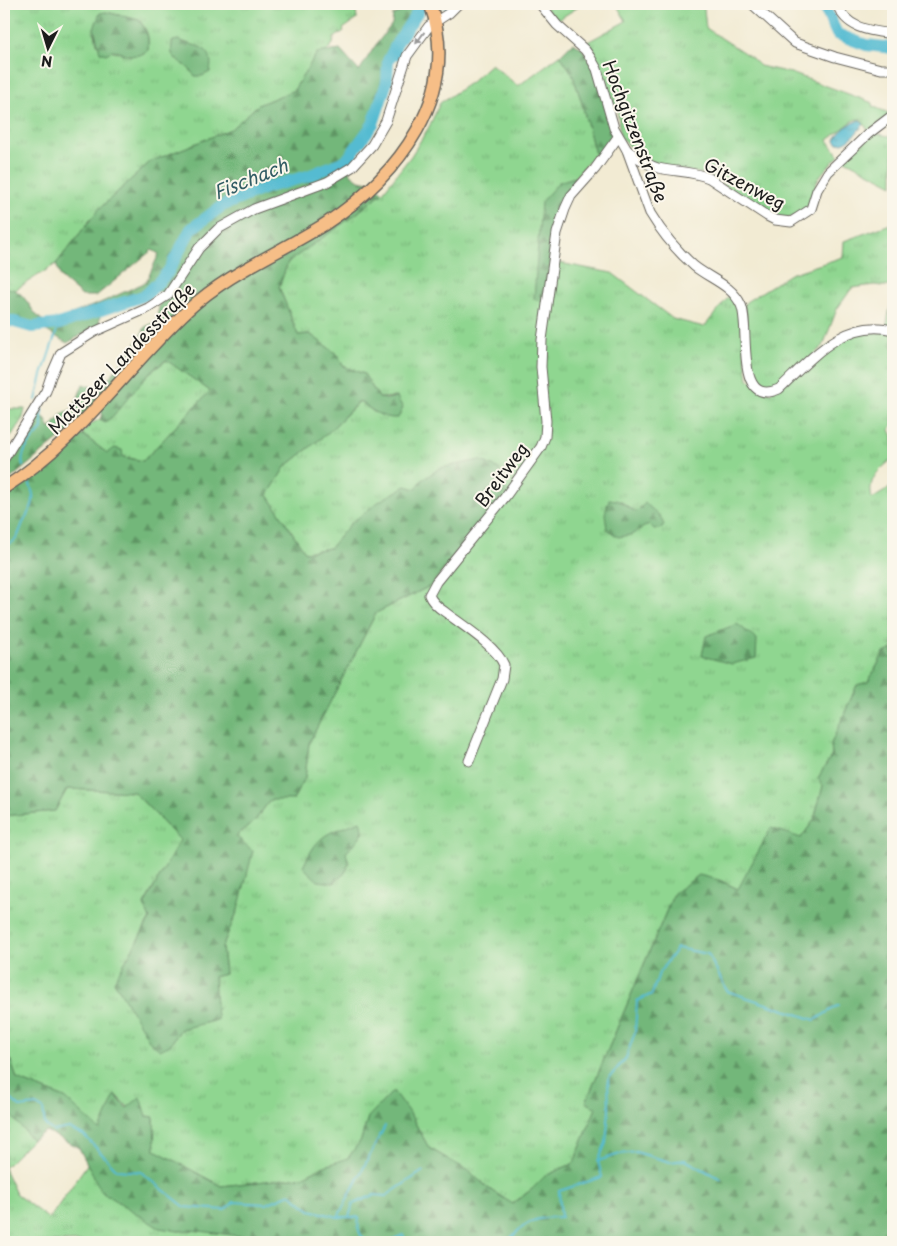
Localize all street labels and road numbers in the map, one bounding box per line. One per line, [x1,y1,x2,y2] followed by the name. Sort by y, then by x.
[596,56,676,206] street label: Hochgitzenstraße
[699,150,791,216] street label: Gitzenweg
[41,276,201,440] street label: Mattseer Landesstraße
[468,436,534,512] street label: Breitweg

